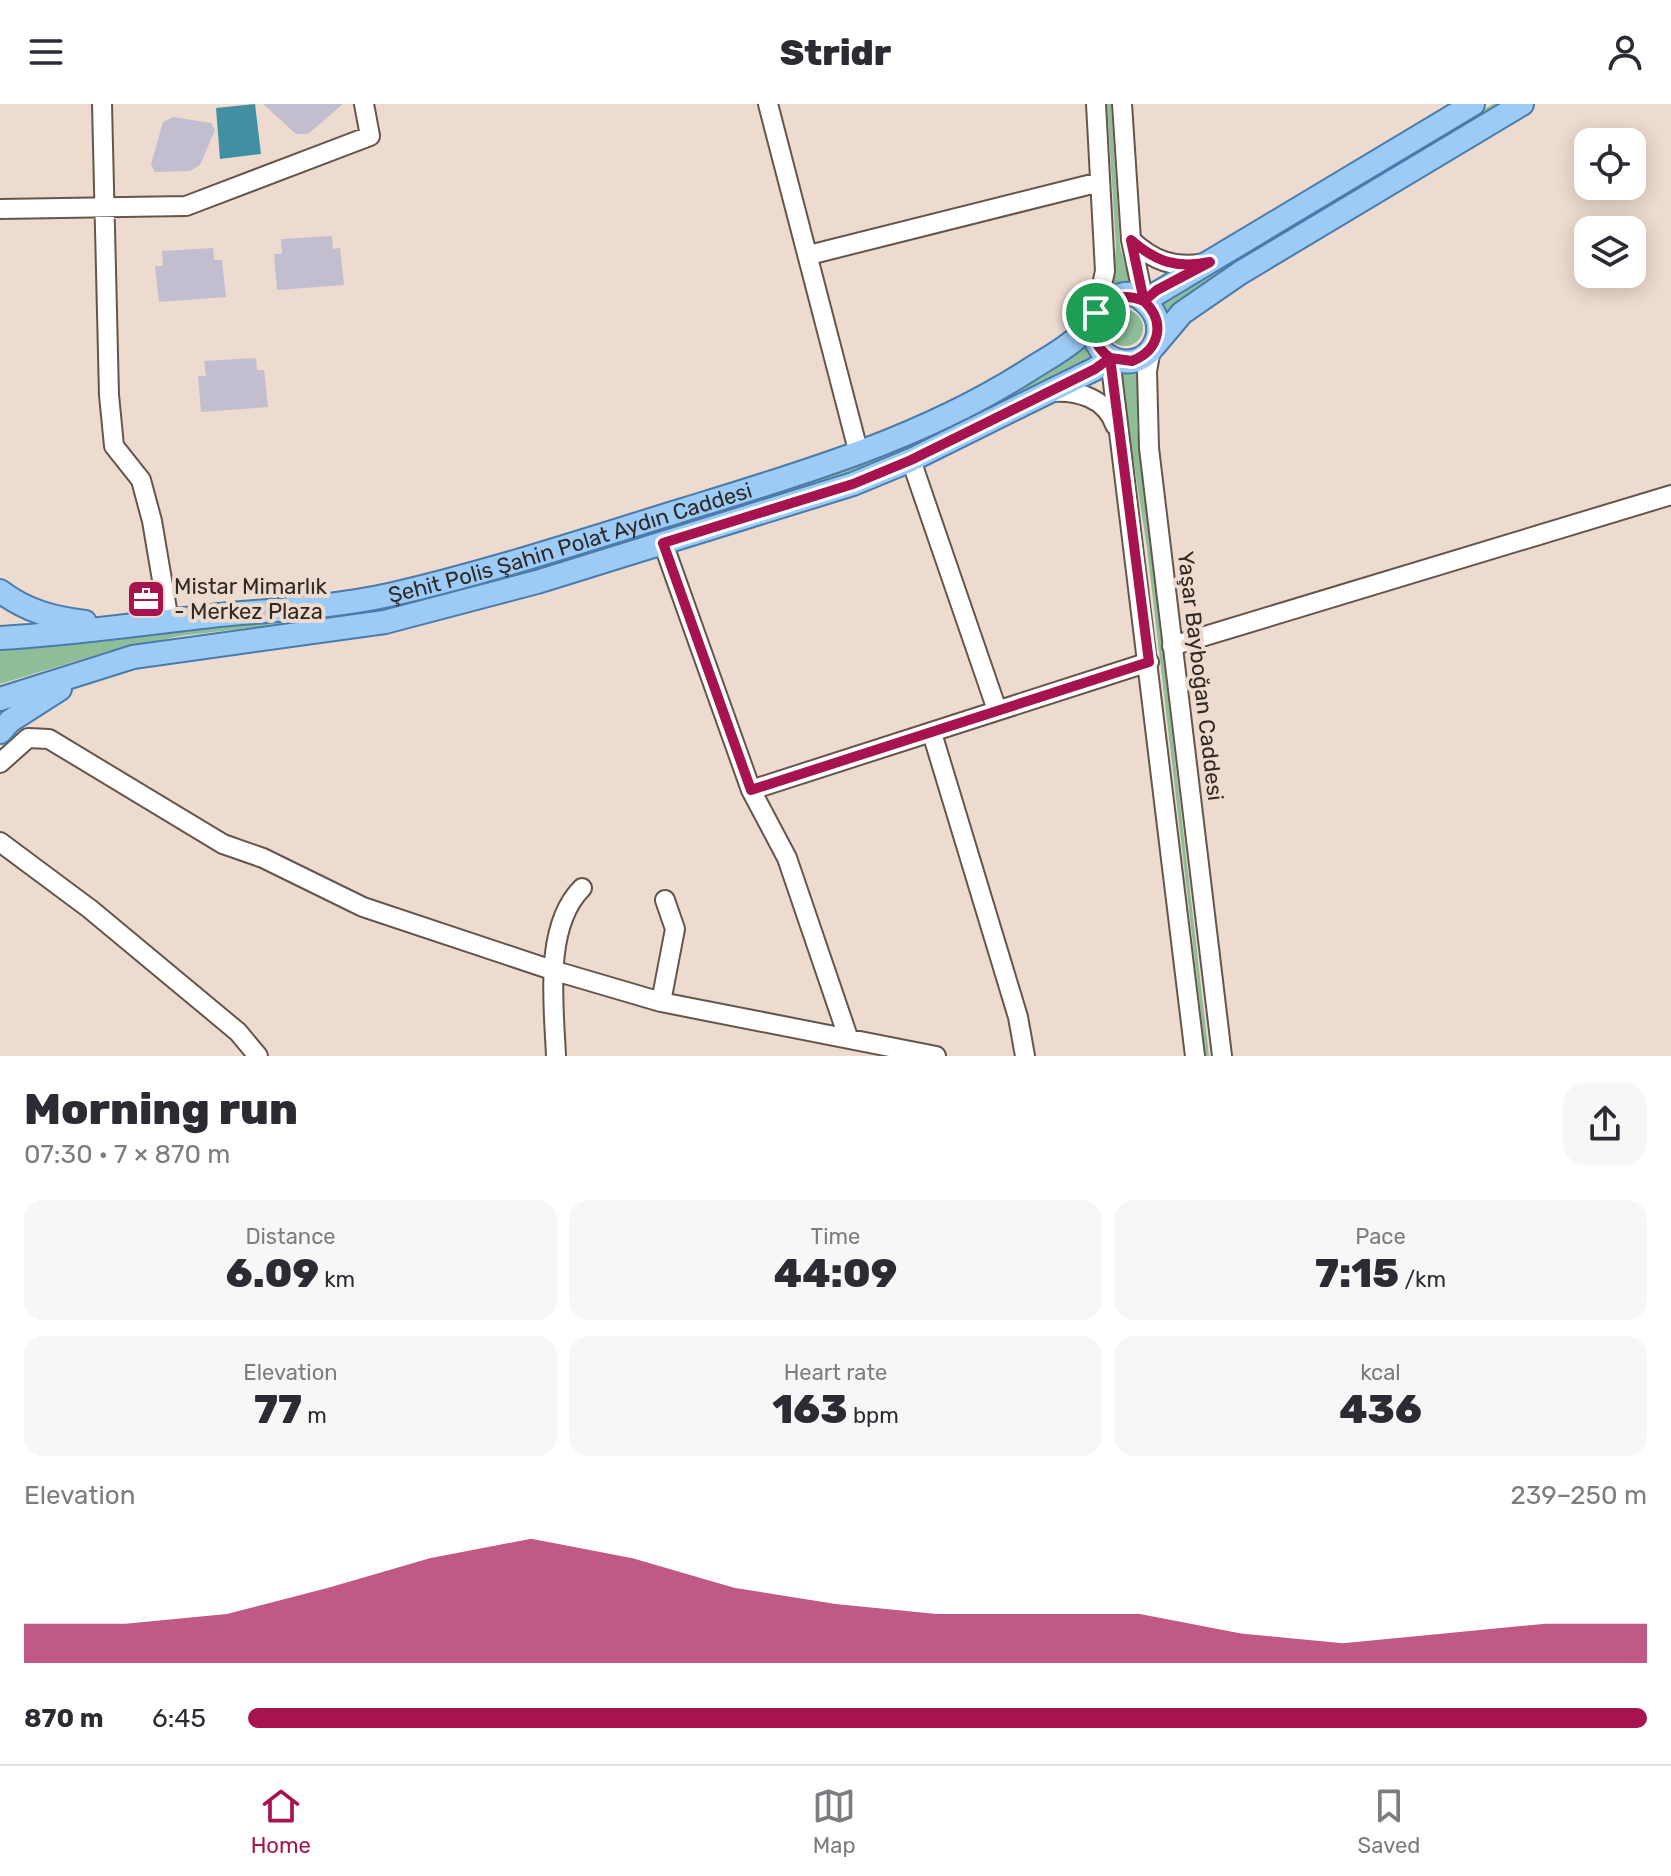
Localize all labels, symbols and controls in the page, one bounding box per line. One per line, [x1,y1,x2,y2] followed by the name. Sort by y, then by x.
[24,30,68,74] icon: menu
[1603,30,1647,74] icon: person
[780,31,891,74] text: Stridr
[1574,128,1646,288] map controls
[1574,128,1646,200] button: locate
[1574,216,1646,288] button: layers
[1062,279,1130,347] pin
[1074,291,1118,335] icon: arrive
[385,477,755,609] street label: Şehit Polis Şahin Polat Aydın Caddesi
[1172,550,1229,802] street label: Yaşar Bayboğan Caddesi
[174,573,328,625] place label: Mistar Mimarlık - Merkez Plaza
[125,578,167,620] office icon: Mistar Mimarlık - Merkez Plaza
[1563,1082,1647,1166] button: share
[24,1083,298,1135] text: Morning run
[24,1139,230,1170] text: 07:30 · 7 × 870 m
[245,1223,336,1250] text: Distance
[811,1223,860,1250] text: Time
[1355,1223,1406,1250] text: Pace
[226,1250,319,1297] text: 6.09
[774,1250,897,1297] text: 44:09
[1315,1250,1399,1297] text: 7:15
[319,1266,355,1293] text: km
[1399,1266,1446,1293] text: /km
[243,1359,338,1386] text: Elevation
[784,1359,887,1386] text: Heart rate
[1360,1359,1401,1386] text: kcal
[254,1386,302,1433] text: 77
[772,1386,848,1433] text: 163
[1339,1386,1422,1433] text: 436
[302,1402,327,1429] text: m
[848,1402,899,1429] text: bpm
[24,1480,135,1511] text: Elevation
[1510,1480,1647,1511] text: 239–250 m
[24,1703,104,1734] text: 870 m
[152,1703,206,1734] text: 6:45
[251,1784,311,1859] tab: Home
[812,1784,856,1859] tab: Map
[1358,1784,1420,1859] tab: Saved

